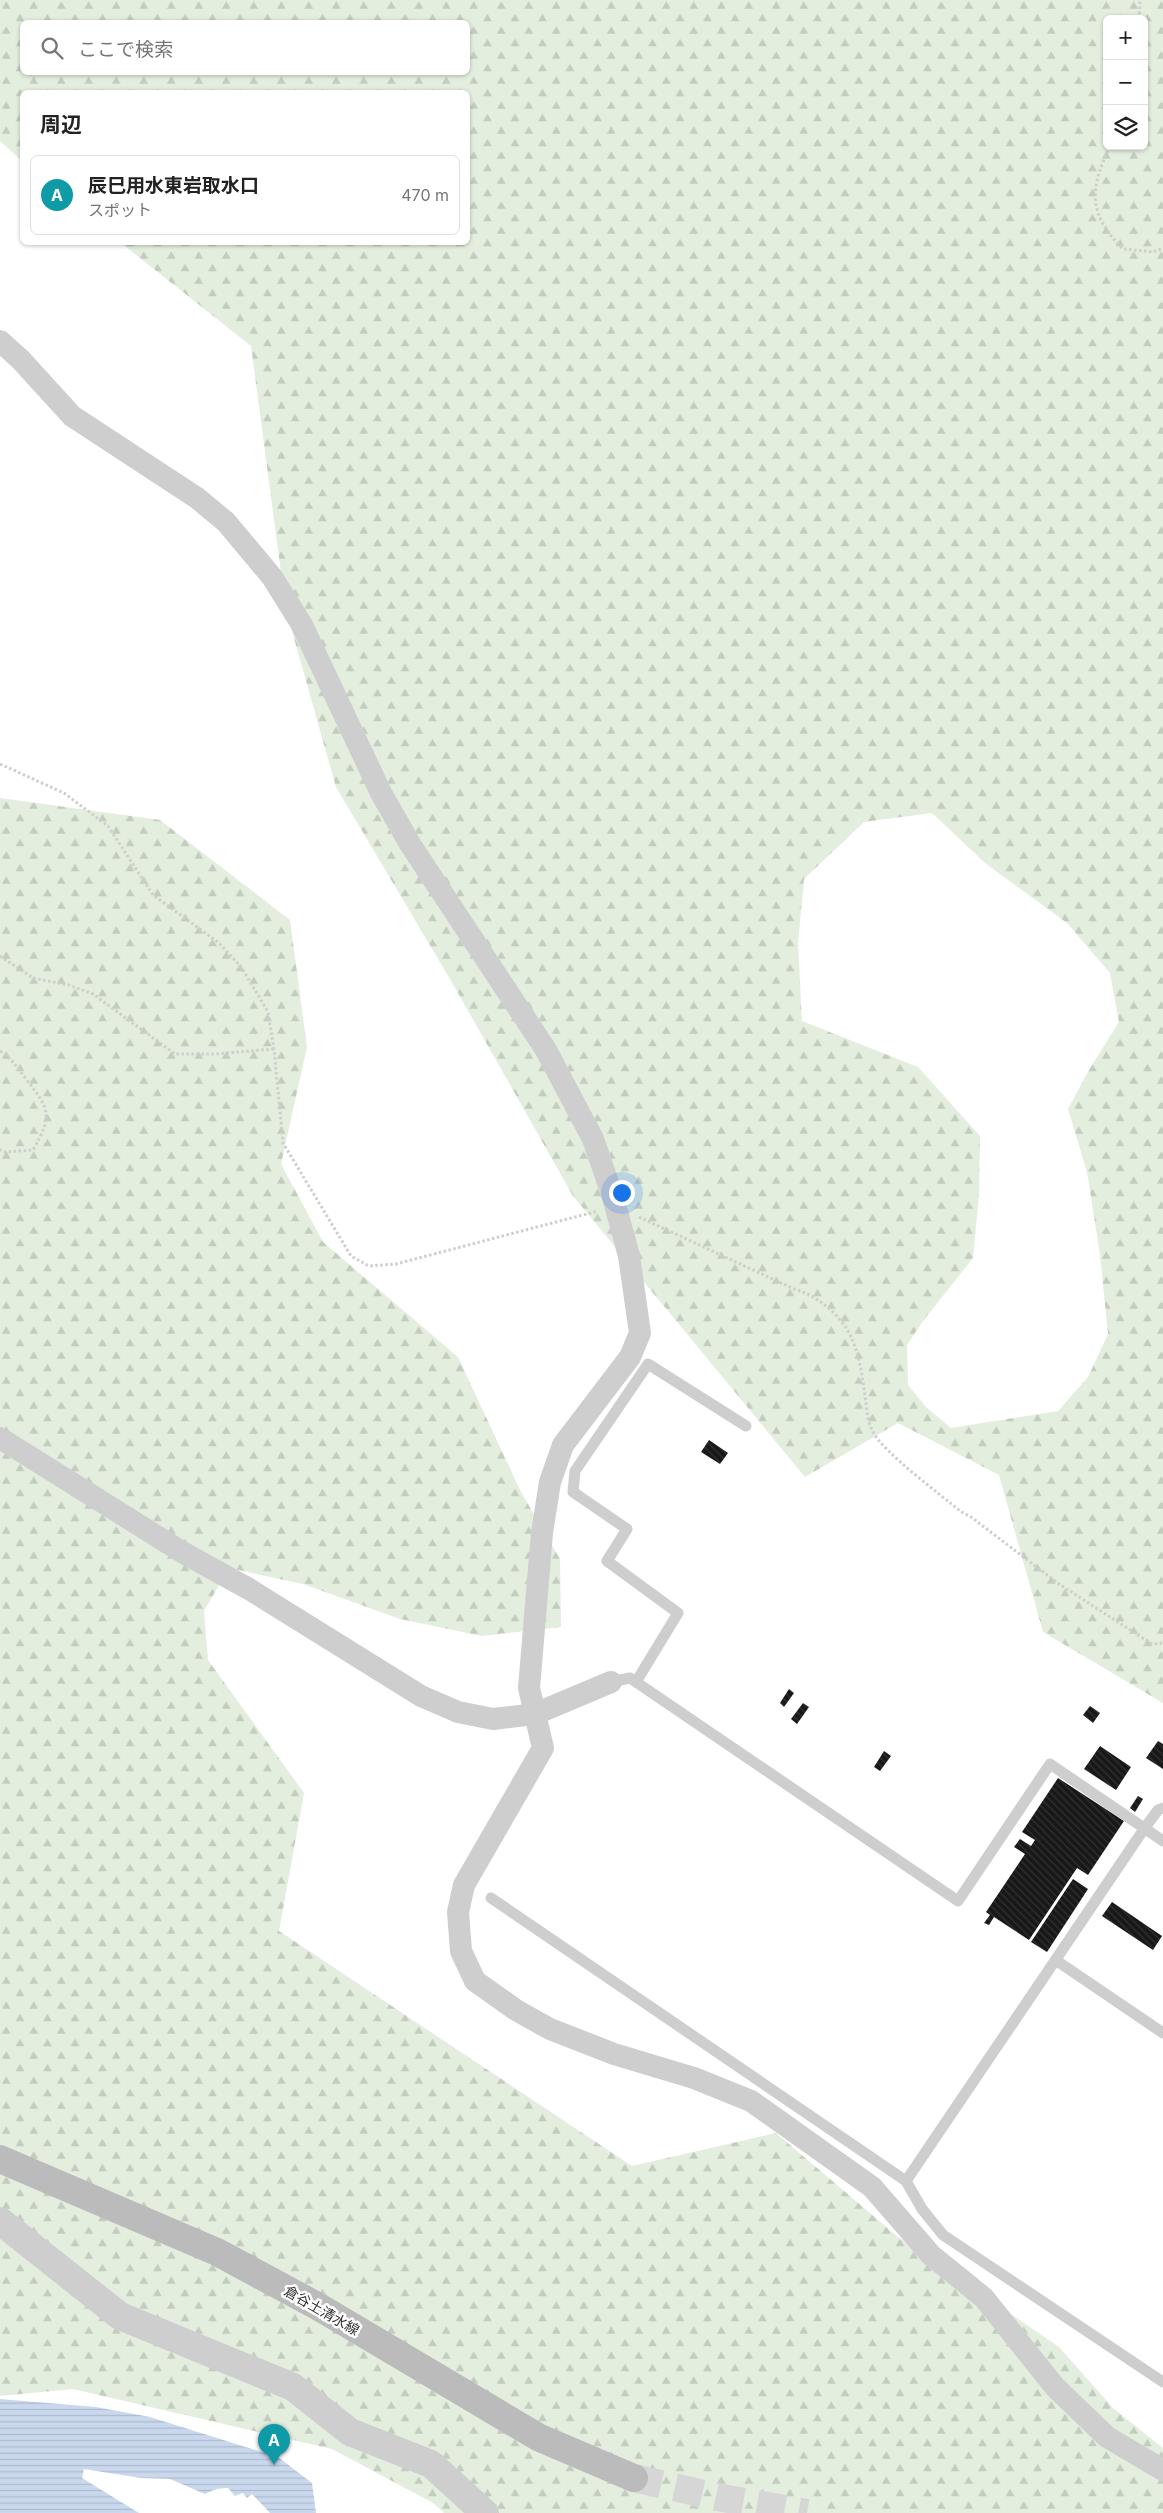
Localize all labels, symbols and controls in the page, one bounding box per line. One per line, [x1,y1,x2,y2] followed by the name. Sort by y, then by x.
[1103,15,1148,150] map controls
[1103,15,1148,60] button: +
[20,20,470,75] search box
[38,34,66,62] icon: search
[78,38,173,61] text: ここで検索
[1103,60,1148,105] button: −
[1103,105,1148,150] button: layers
[40,112,82,137] text: 周辺
[88,174,259,197] text: 辰巳用水東岩取水口
[51,185,63,205] text: A
[401,185,449,205] text: 470 m
[88,200,152,220] text: スポット
[609,1180,635,1206] your location
[281,2282,363,2338] street label: 倉谷土清水線
[258,2424,290,2465] pin: A

